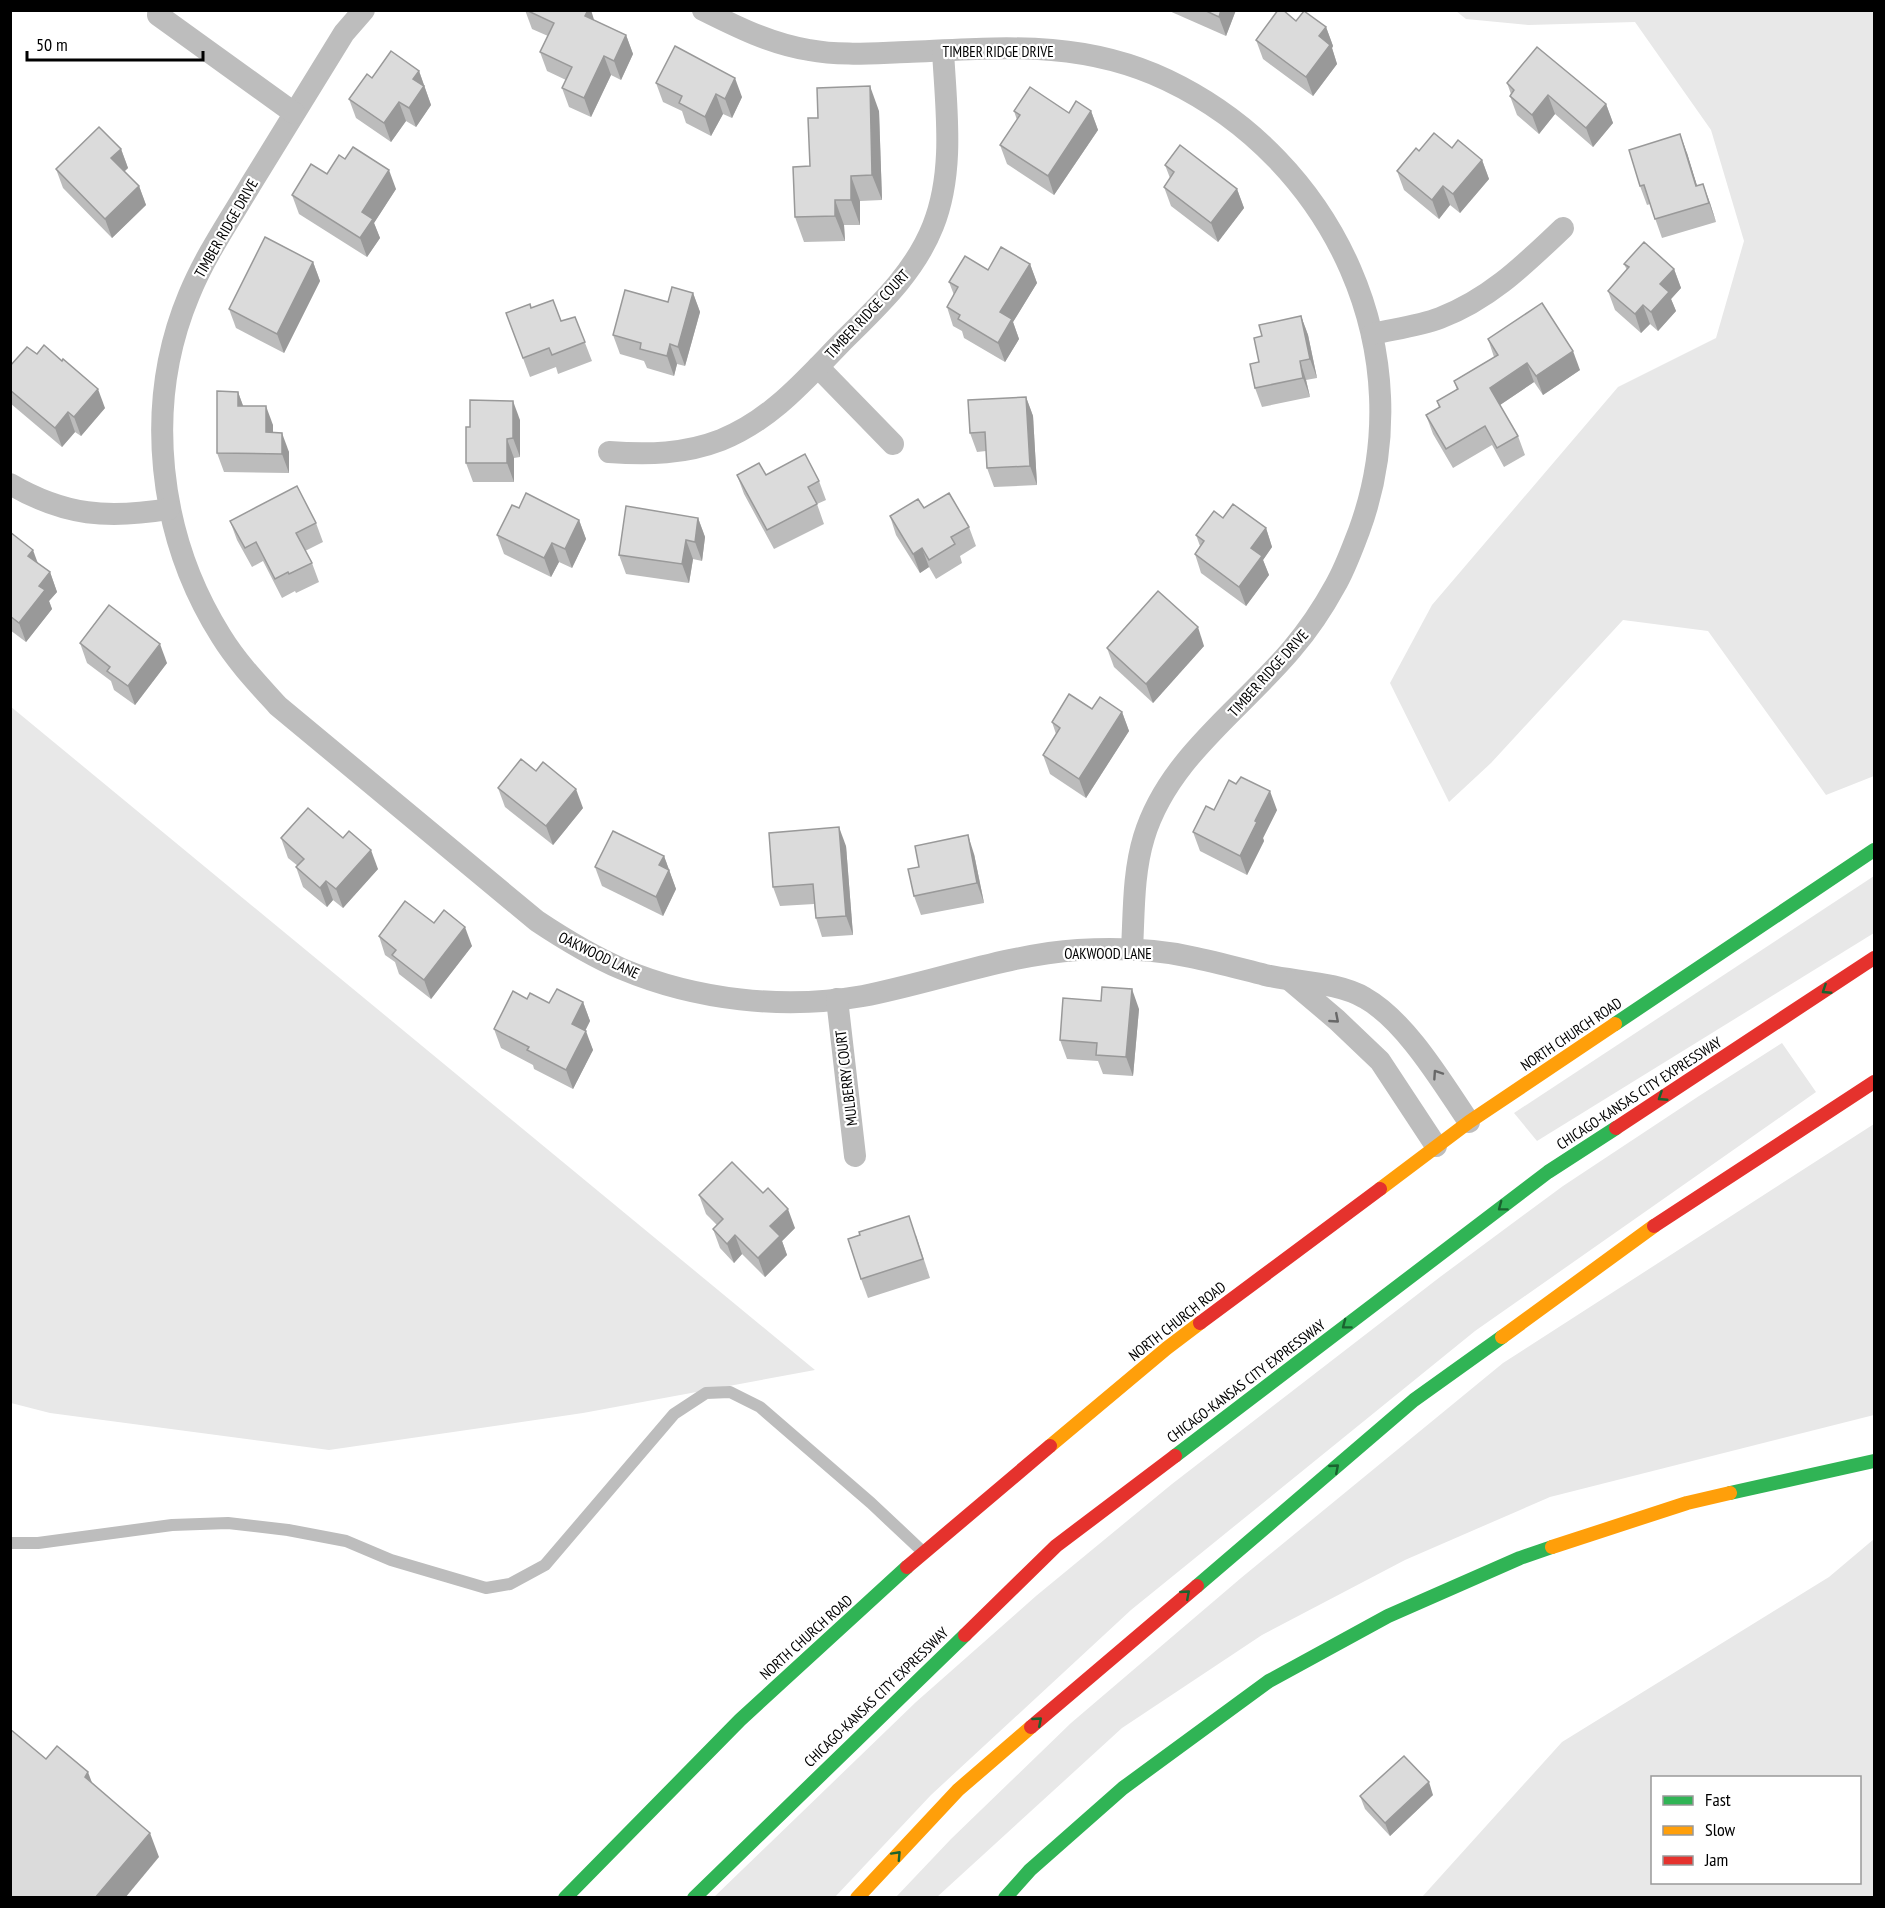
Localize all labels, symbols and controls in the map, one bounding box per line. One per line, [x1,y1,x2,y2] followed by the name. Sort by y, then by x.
[27,24,202,62] scale bar
[36,33,68,56] text: 50 m
[942,42,1054,61] street label: TIMBER RIDGE DRIVE
[190,175,262,281] street label: TIMBER RIDGE DRIVE
[821,265,913,363] street label: TIMBER RIDGE COURT
[1224,625,1312,721] street label: TIMBER RIDGE DRIVE
[555,927,643,983] street label: OAKWOOD LANE
[1064,944,1152,963] street label: OAKWOOD LANE
[1821,983,1832,994] one-way arrow
[1517,993,1625,1075] street label: NORTH CHURCH ROAD
[1328,1011,1339,1022] one-way arrow
[831,1029,861,1127] street label: MULBERRY COURT
[1553,1032,1725,1154] street label: CHICAGO-KANSAS CITY EXPRESSWAY
[1433,1070,1444,1081] one-way arrow
[1658,1090,1669,1101] one-way arrow
[1497,1200,1508,1211] one-way arrow
[1125,1277,1229,1365] street label: NORTH CHURCH ROAD
[1163,1315,1329,1447] street label: CHICAGO-KANSAS CITY EXPRESSWAY
[1342,1318,1353,1329] one-way arrow
[1328,1464,1339,1475] one-way arrow
[756,1590,856,1684] street label: NORTH CHURCH ROAD
[1179,1590,1190,1601] one-way arrow
[800,1623,952,1771] street label: CHICAGO-KANSAS CITY EXPRESSWAY
[1031,1717,1042,1728] one-way arrow
[1651,1776,1861,1884] legend
[1705,1788,1731,1811] text: Fast
[1705,1818,1736,1841] text: Slow
[1704,1848,1728,1871] text: Jam
[890,1851,901,1861] one-way arrow

